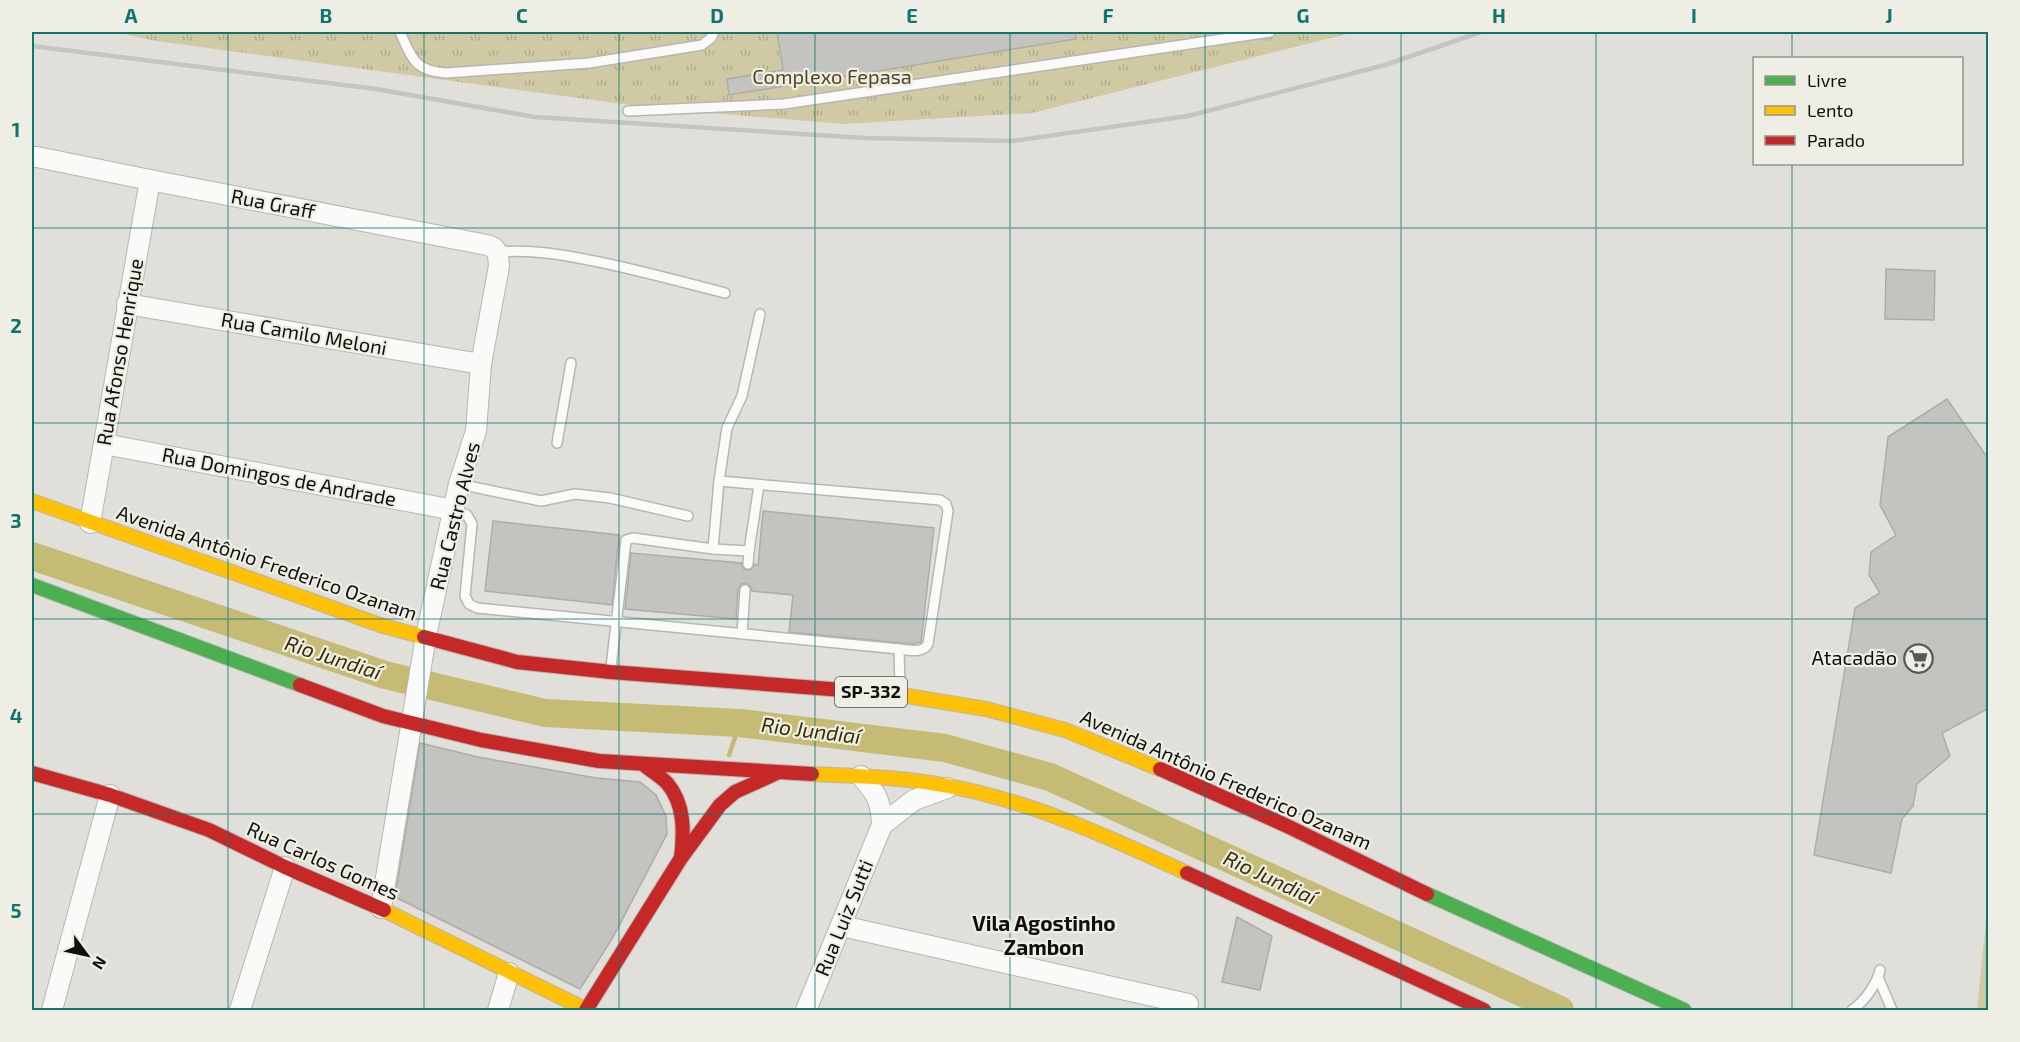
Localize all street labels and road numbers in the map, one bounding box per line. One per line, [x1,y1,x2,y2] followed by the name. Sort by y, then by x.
[229,183,318,223] street label: Rua Graff
[91,256,147,447] street label: Rua Afonso Henrique
[219,307,389,359] street label: Rua Camilo Meloni
[424,439,484,592] street label: Rua Castro Alves
[160,442,398,510] street label: Rua Domingos de Andrade
[114,499,421,625] street label: Avenida Antônio Frederico Ozanam
[835,677,907,707] road number: SP-332
[1077,704,1376,854] street label: Avenida Antônio Frederico Ozanam
[244,816,403,904] street label: Rua Carlos Gomes
[809,856,877,979] street label: Rua Luiz Sutti

